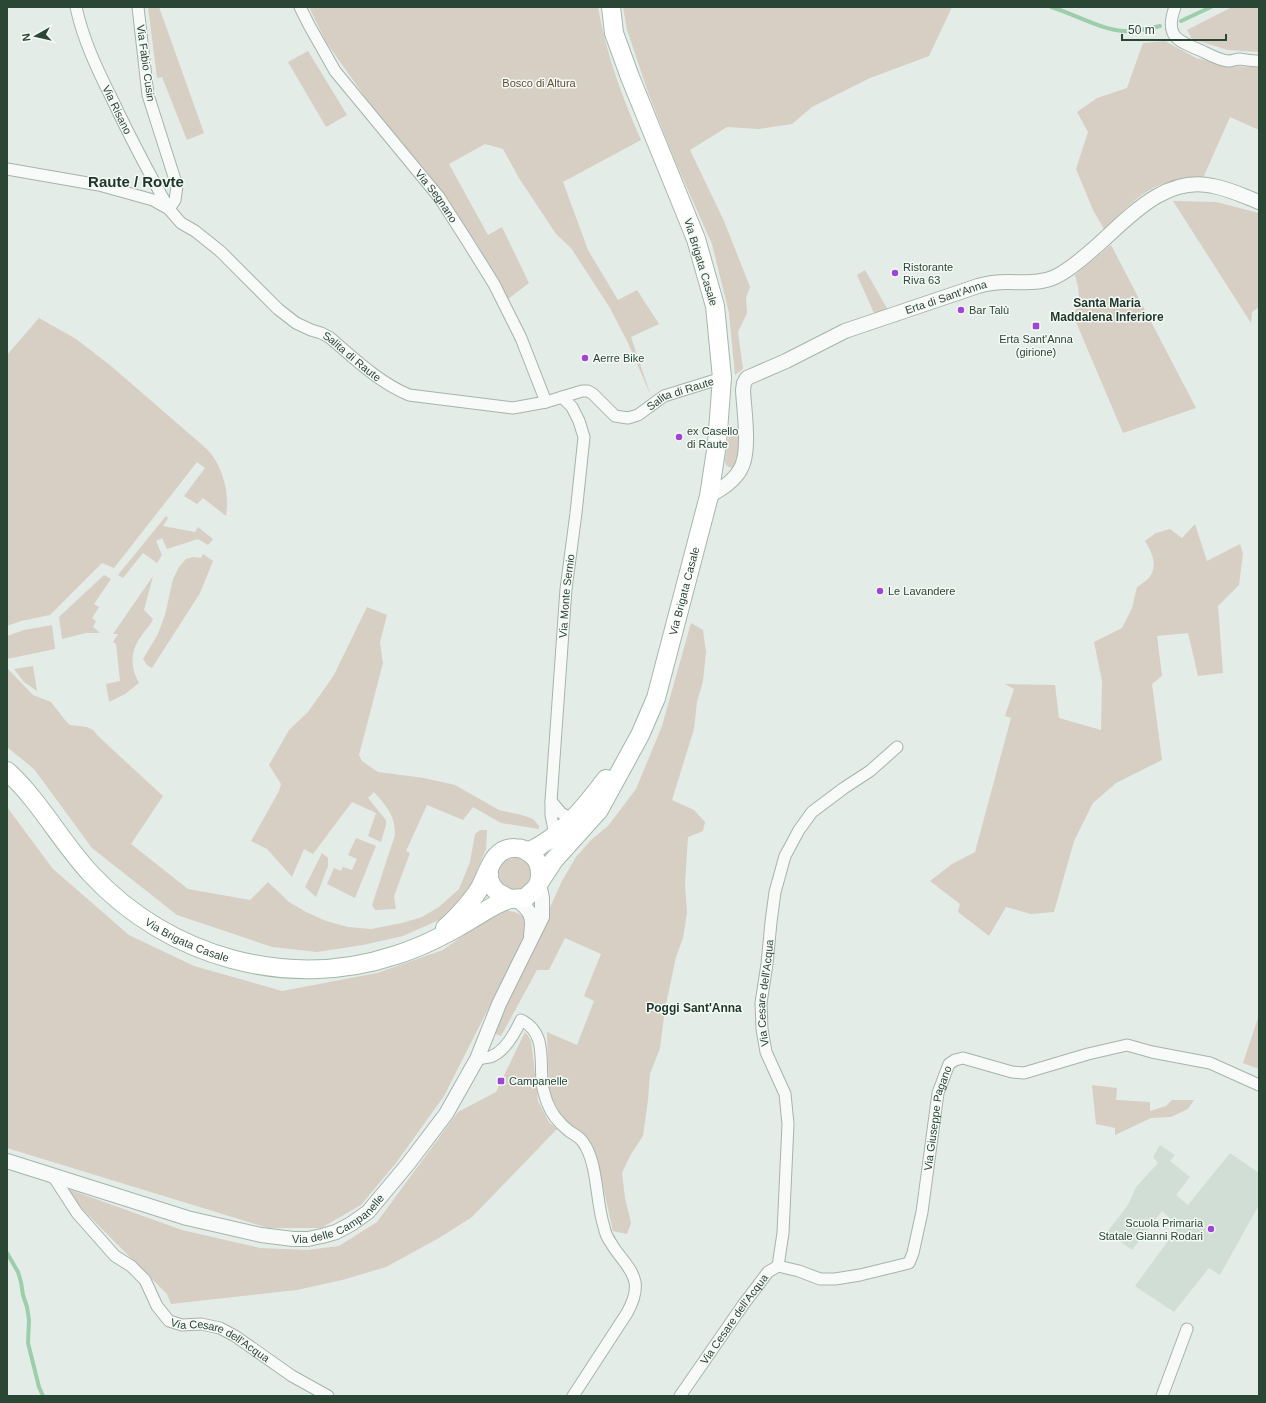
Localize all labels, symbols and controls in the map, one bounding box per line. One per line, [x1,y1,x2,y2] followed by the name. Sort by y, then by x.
[16,16,56,56] north arrow
[1122,16,1226,42] scale bar
[1128,23,1155,37] text: 50 m
[135,24,157,102] street label: Via Fabio Cusin
[20,33,33,42] text: N
[502,77,577,89] park label: Bosco di Altura
[100,83,134,136] street label: Via Risano
[413,167,460,225] street label: Via Segnano
[88,173,184,190] district label: Raute / Rovte
[682,217,720,307] street label: Via Brigata Casale
[903,261,953,286] place label: Ristorante Riva 63
[890,268,900,278] marker: Ristorante Riva 63
[903,278,989,316] street label: Erta di Sant'Anna
[1050,296,1164,324] district label: Santa Maria Maddalena Inferiore
[969,304,1009,316] place label: Bar Talù
[956,305,966,315] marker: Bar Talù
[1031,321,1041,331] marker: Erta Sant'Anna (girione)
[321,329,383,384] street label: Salita di Raute
[999,333,1074,358] place label: Erta Sant'Anna (girione)
[593,352,644,364] place label: Aerre Bike
[580,353,590,363] marker: Aerre Bike
[644,375,715,413] street label: Salita di Raute
[687,425,738,450] place label: ex Casello di Raute
[674,432,684,442] marker: ex Casello di Raute
[667,545,701,637] street label: Via Brigata Casale
[557,553,577,638] street label: Via Monte Sernio
[888,585,955,597] place label: Le Lavandere
[875,586,885,596] marker: Le Lavandere
[143,916,230,964] street label: Via Brigata Casale
[755,938,775,1048] street label: Via Cesare dell'Acqua
[646,1001,742,1015] district label: Poggi Sant'Anna
[922,1064,954,1171] street label: Via Giuseppe Pagano
[509,1075,568,1087] place label: Campanelle
[496,1076,506,1086] marker: Campanelle
[292,1192,386,1245] street label: Via delle Campanelle
[1098,1217,1204,1242] place label: Scuola Primaria Statale Gianni Rodari
[1206,1224,1216,1234] marker: Scuola Primaria Statale Gianni Rodari
[698,1271,771,1366] street label: Via Cesare dell'Acqua
[169,1316,273,1365] street label: Via Cesare dell'Acqua

